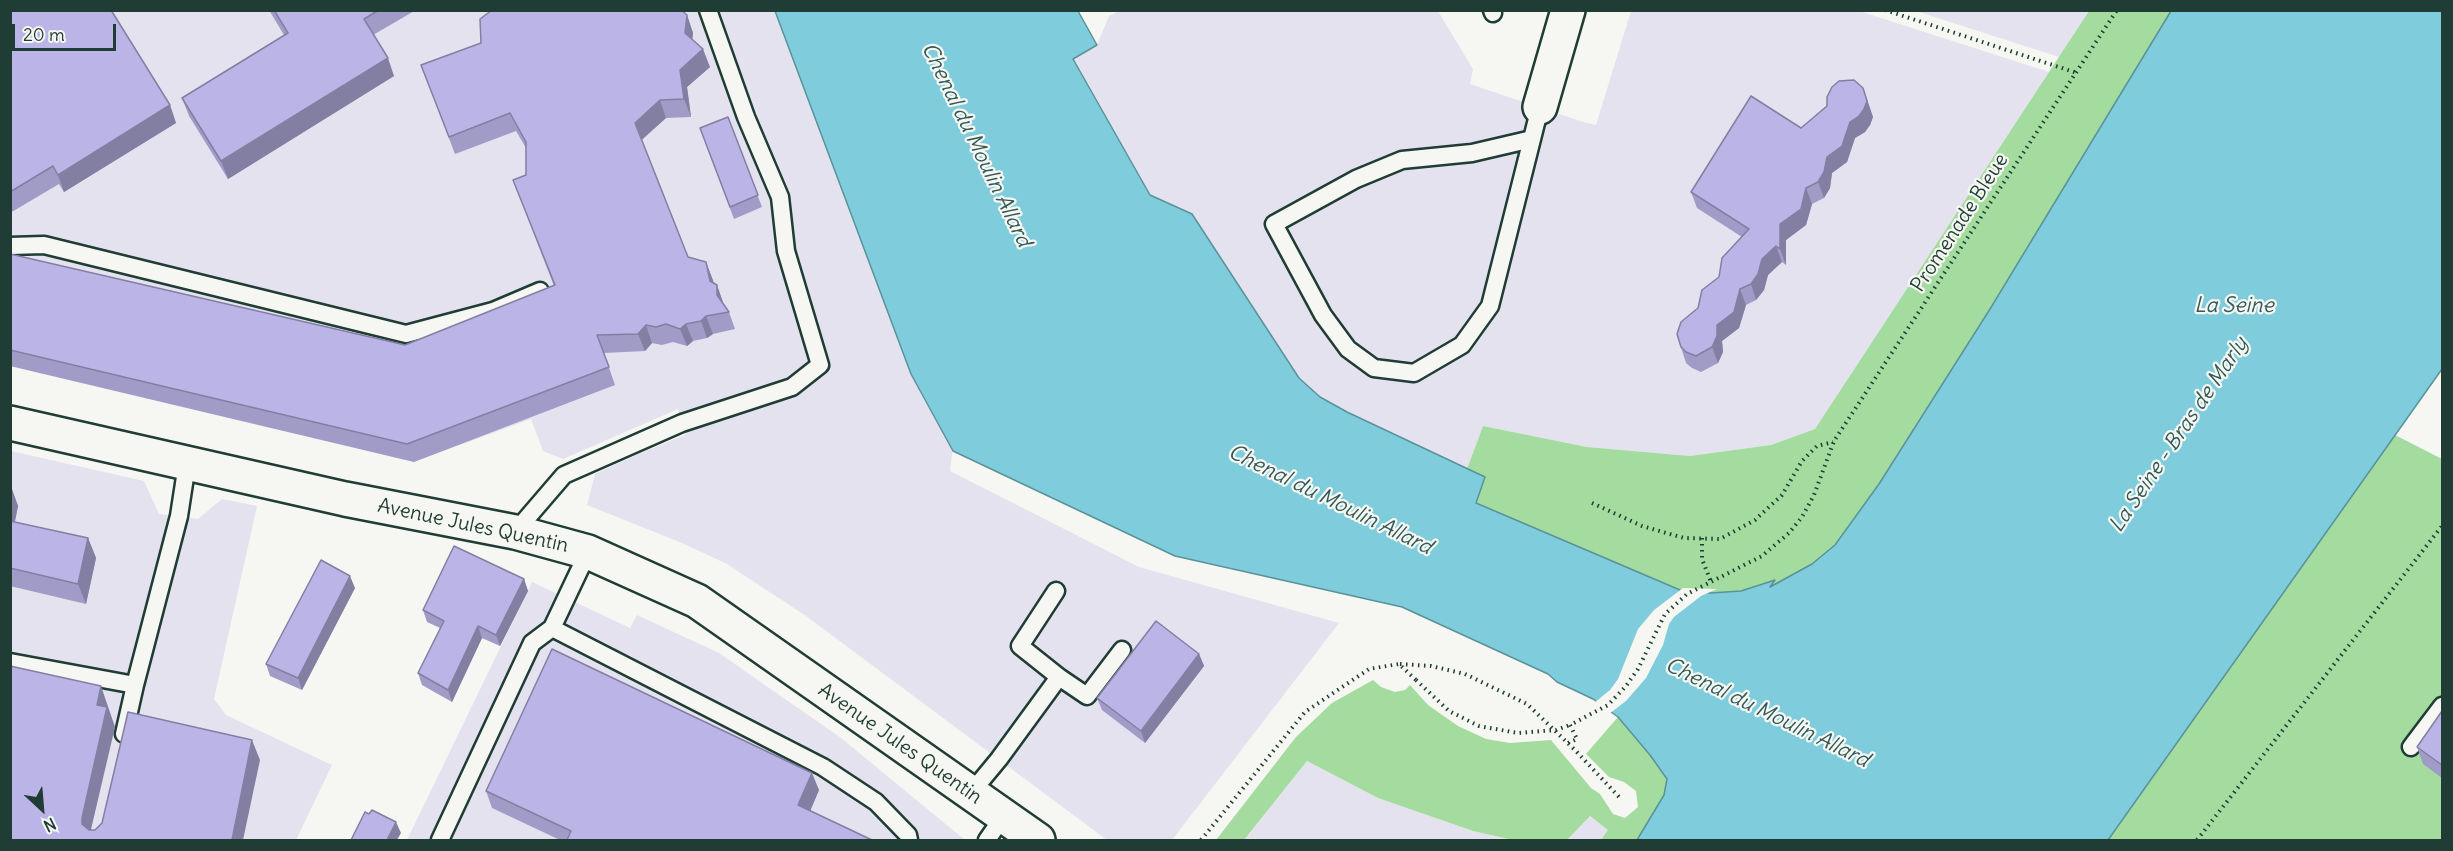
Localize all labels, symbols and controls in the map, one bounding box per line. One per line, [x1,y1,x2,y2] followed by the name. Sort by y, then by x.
[15,12,118,50] scale bar
[23,23,65,46] text: 20 m
[916,39,1036,251] water label: Chenal du Moulin Allard
[1906,149,2014,297] street label: Promenade Bleue
[2194,293,2274,319] water label: La Seine
[2104,333,2254,537] water label: La Seine - Bras de Marly
[1224,440,1436,560] water label: Chenal du Moulin Allard
[375,494,571,558] street label: Avenue Jules Quentin
[1661,653,1873,773] water label: Chenal du Moulin Allard
[814,678,986,810] street label: Avenue Jules Quentin
[12,779,72,839] north arrow
[41,814,59,837] text: N

